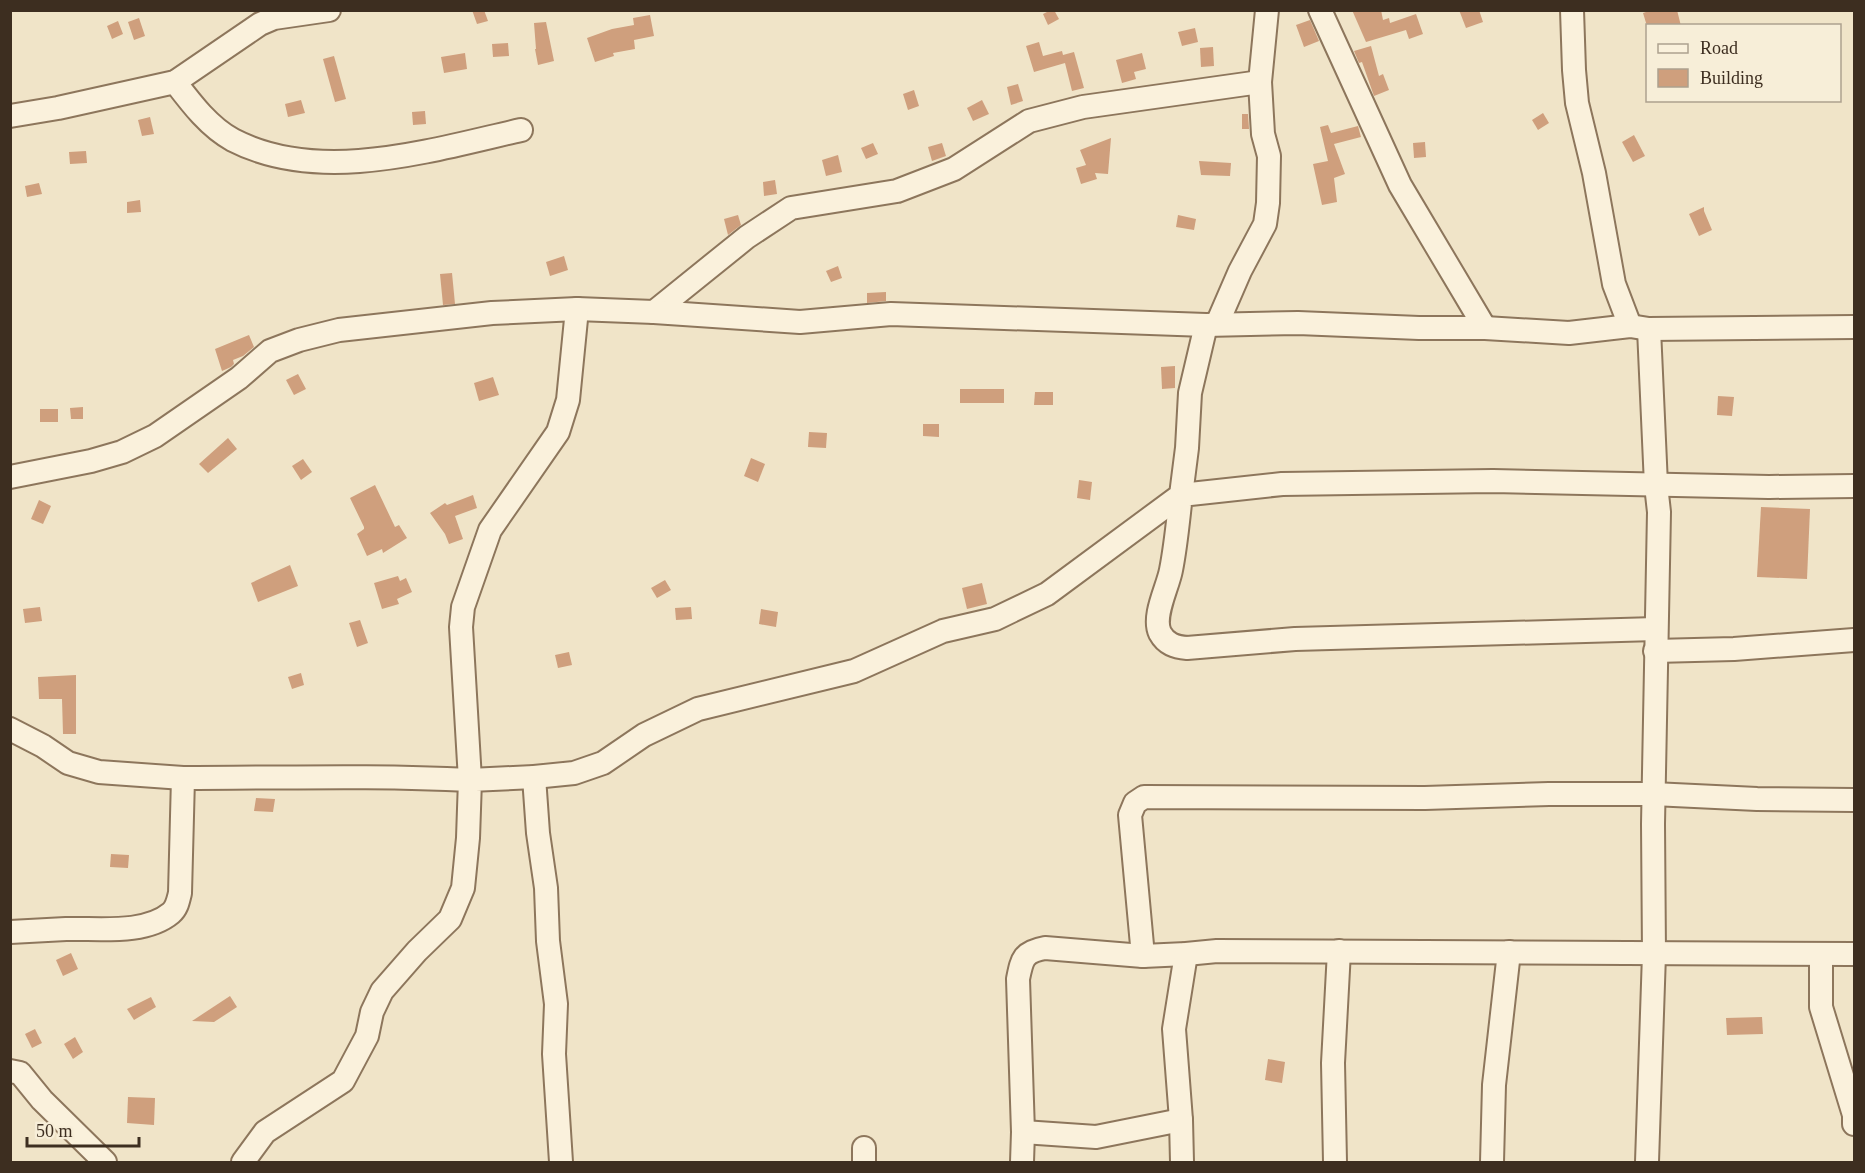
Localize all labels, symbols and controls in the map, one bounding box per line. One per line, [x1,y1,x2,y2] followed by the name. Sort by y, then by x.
[1646,24,1841,102] legend
[1700,38,1738,58] text: Road
[1700,68,1763,88] text: Building
[27,1110,140,1148] scale bar
[36,1121,73,1141] text: 50 m

